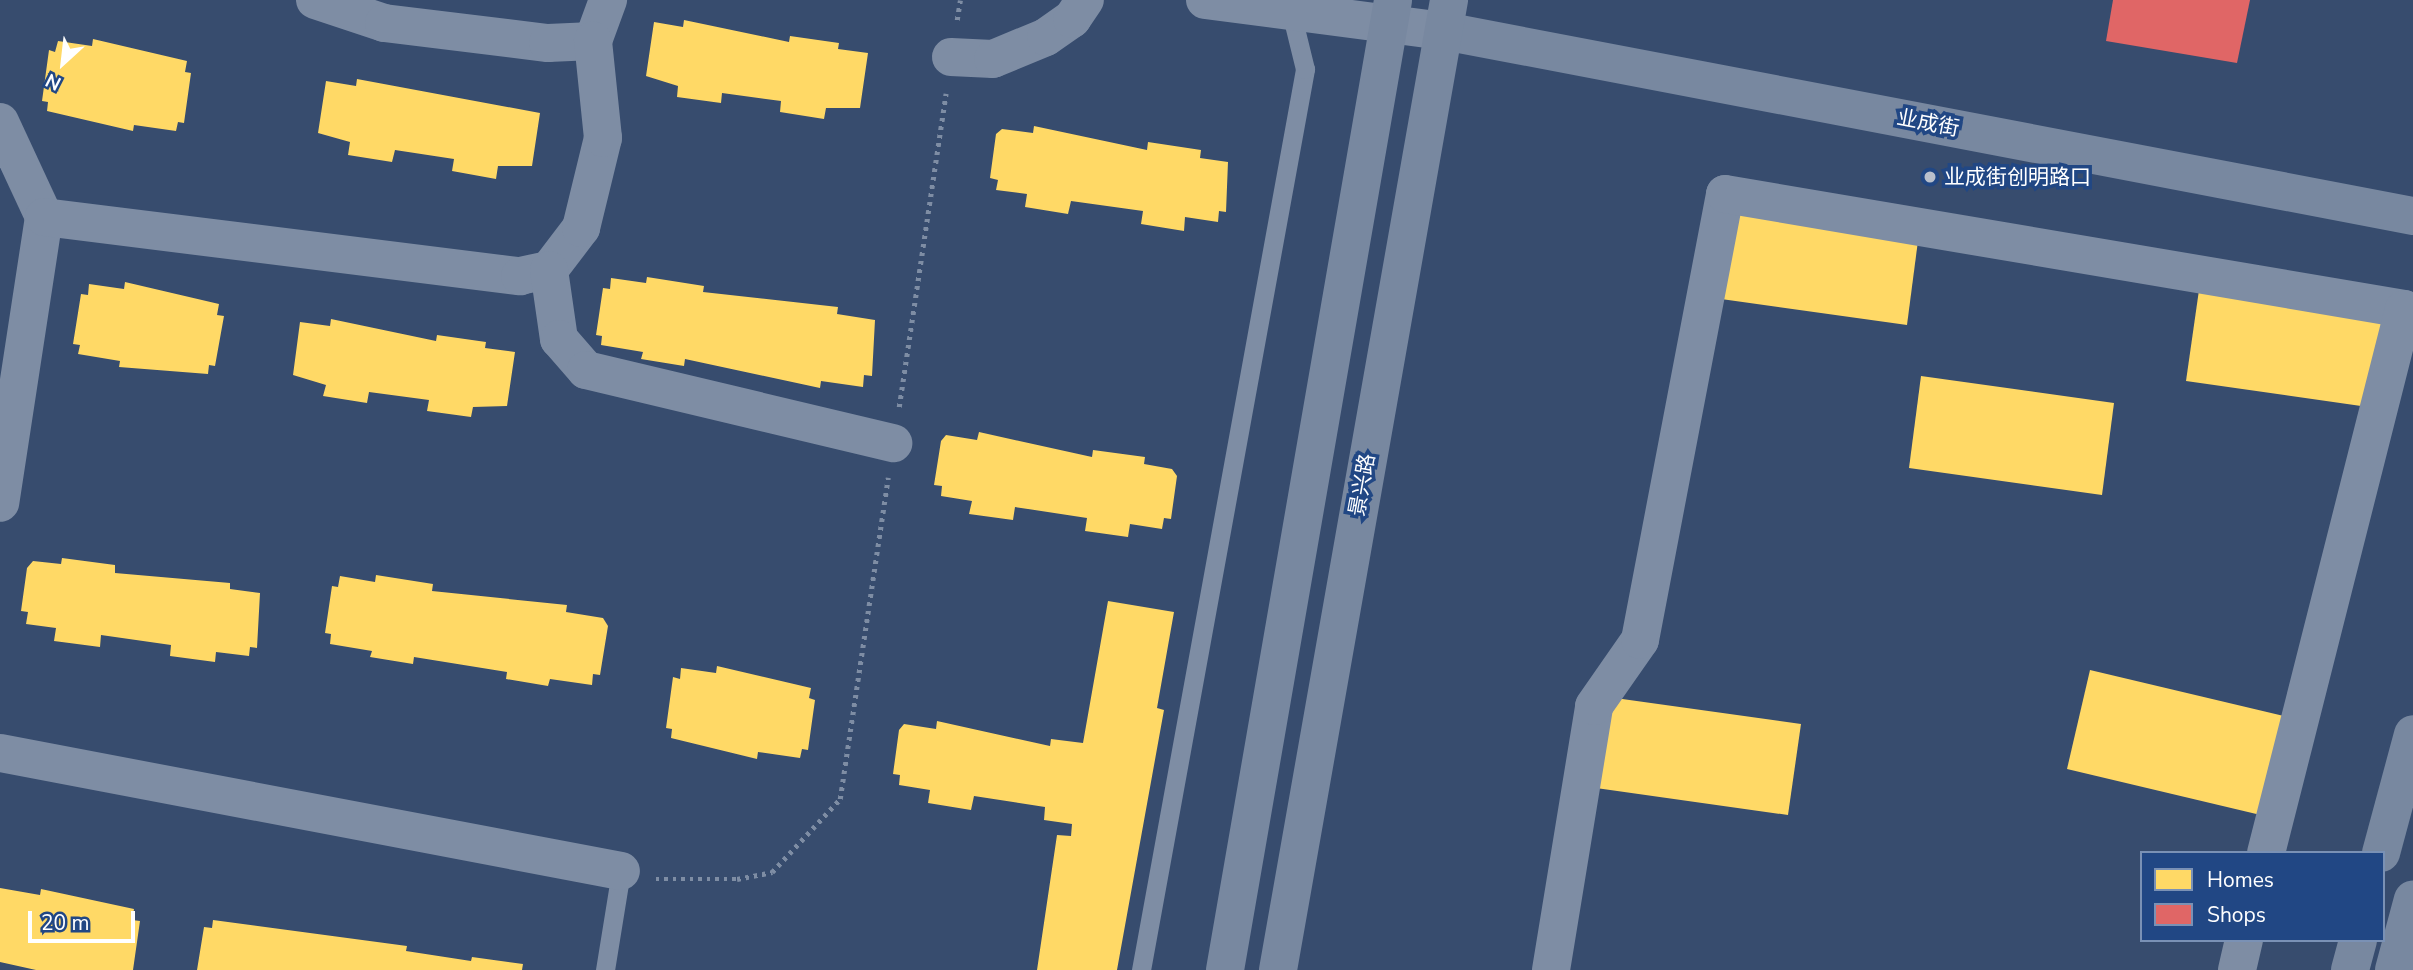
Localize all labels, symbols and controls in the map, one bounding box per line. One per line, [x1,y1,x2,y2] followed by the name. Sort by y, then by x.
[28,28,98,98] north arrow
[41,67,66,97] text: N
[1895,105,1961,141] street label: 业成街
[1944,164,2091,190] place label: 业成街创明路口
[1922,169,1938,185] marker: 业成街创明路口
[1344,452,1380,518] street label: 景兴路
[2140,851,2385,942] legend
[2207,866,2274,894] text: Homes
[32,897,138,941] scale bar
[2207,901,2266,929] text: Shops
[41,909,90,937] text: 20 m

